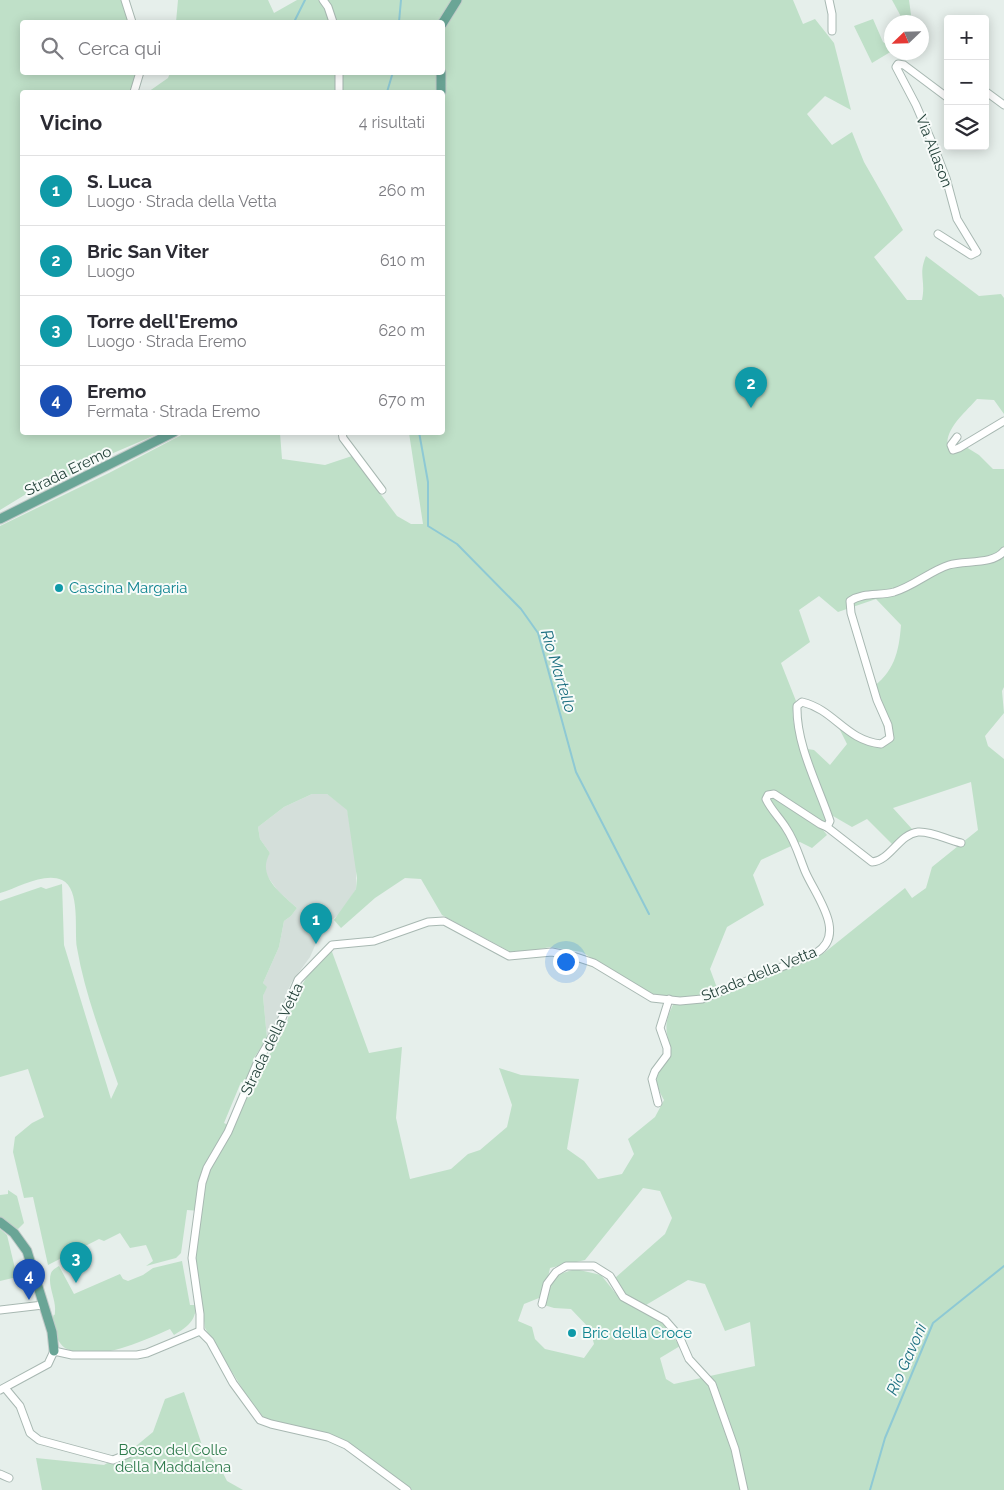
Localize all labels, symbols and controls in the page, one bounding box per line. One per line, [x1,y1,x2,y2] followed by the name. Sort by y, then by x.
[884,15,929,60] north arrow
[944,15,989,150] map controls
[944,15,989,60] button: +
[20,20,445,75] search box
[38,34,66,62] icon: search
[78,37,161,59] text: Cerca qui
[944,60,989,105] button: −
[944,105,989,150] button: layers
[40,110,102,135] text: Vicino
[912,112,956,190] street label: Via Allason
[359,113,425,132] text: 4 risultati
[87,170,152,192] text: S. Luca
[52,181,60,200] text: 1
[378,181,425,200] text: 260 m
[87,192,277,211] text: Luogo · Strada della Vetta
[87,240,209,262] text: Bric San Viter
[51,251,61,270] text: 2
[380,251,425,270] text: 610 m
[87,262,135,281] text: Luogo
[87,310,238,332] text: Torre dell'Eremo
[52,321,60,340] text: 3
[378,321,425,340] text: 620 m
[87,332,247,351] text: Luogo · Strada Eremo
[735,367,767,408] pin: 2
[87,380,146,402] text: Eremo
[51,391,61,410] text: 4
[378,391,425,410] text: 670 m
[87,402,260,421] text: Fermata · Strada Eremo
[22,442,114,500] street label: Strada Eremo
[69,579,187,597] place label: Cascina Margaria
[53,582,65,594] marker: Cascina Margaria
[537,627,580,715] water label: Rio Martello
[300,903,332,944] pin: 1
[699,943,819,1005] street label: Strada della Vetta
[553,949,579,975] your location
[237,980,307,1098] street label: Strada della Vetta
[60,1242,92,1283] pin: 3
[13,1259,45,1300] pin: 4
[882,1320,931,1398] water label: Rio Gavoni
[582,1324,692,1342] place label: Bric della Croce
[566,1327,578,1339] marker: Bric della Croce
[115,1441,231,1476] park label: Bosco del Colle della Maddalena

